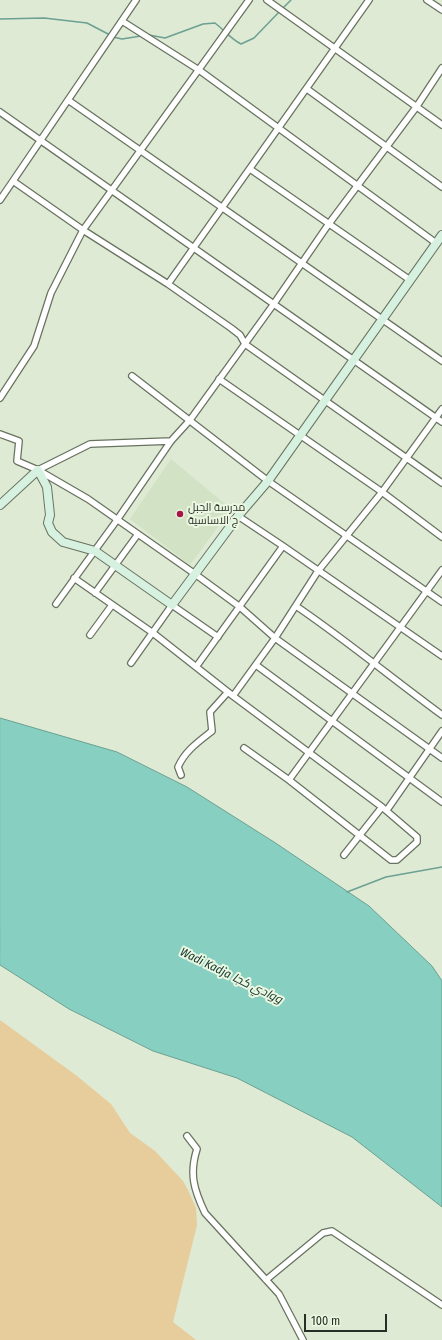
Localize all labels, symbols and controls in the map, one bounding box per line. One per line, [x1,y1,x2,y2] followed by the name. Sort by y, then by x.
[188,501,245,527] place label: مدرسة الجبل ج الاساسية
[175,509,185,519] marker: مدرسة الجبل ج الاساسية
[178,945,284,1007] water label: Wadi Kadja ووادي كجا
[306,1306,389,1332] scale bar
[311,1314,340,1328] text: 100 m

